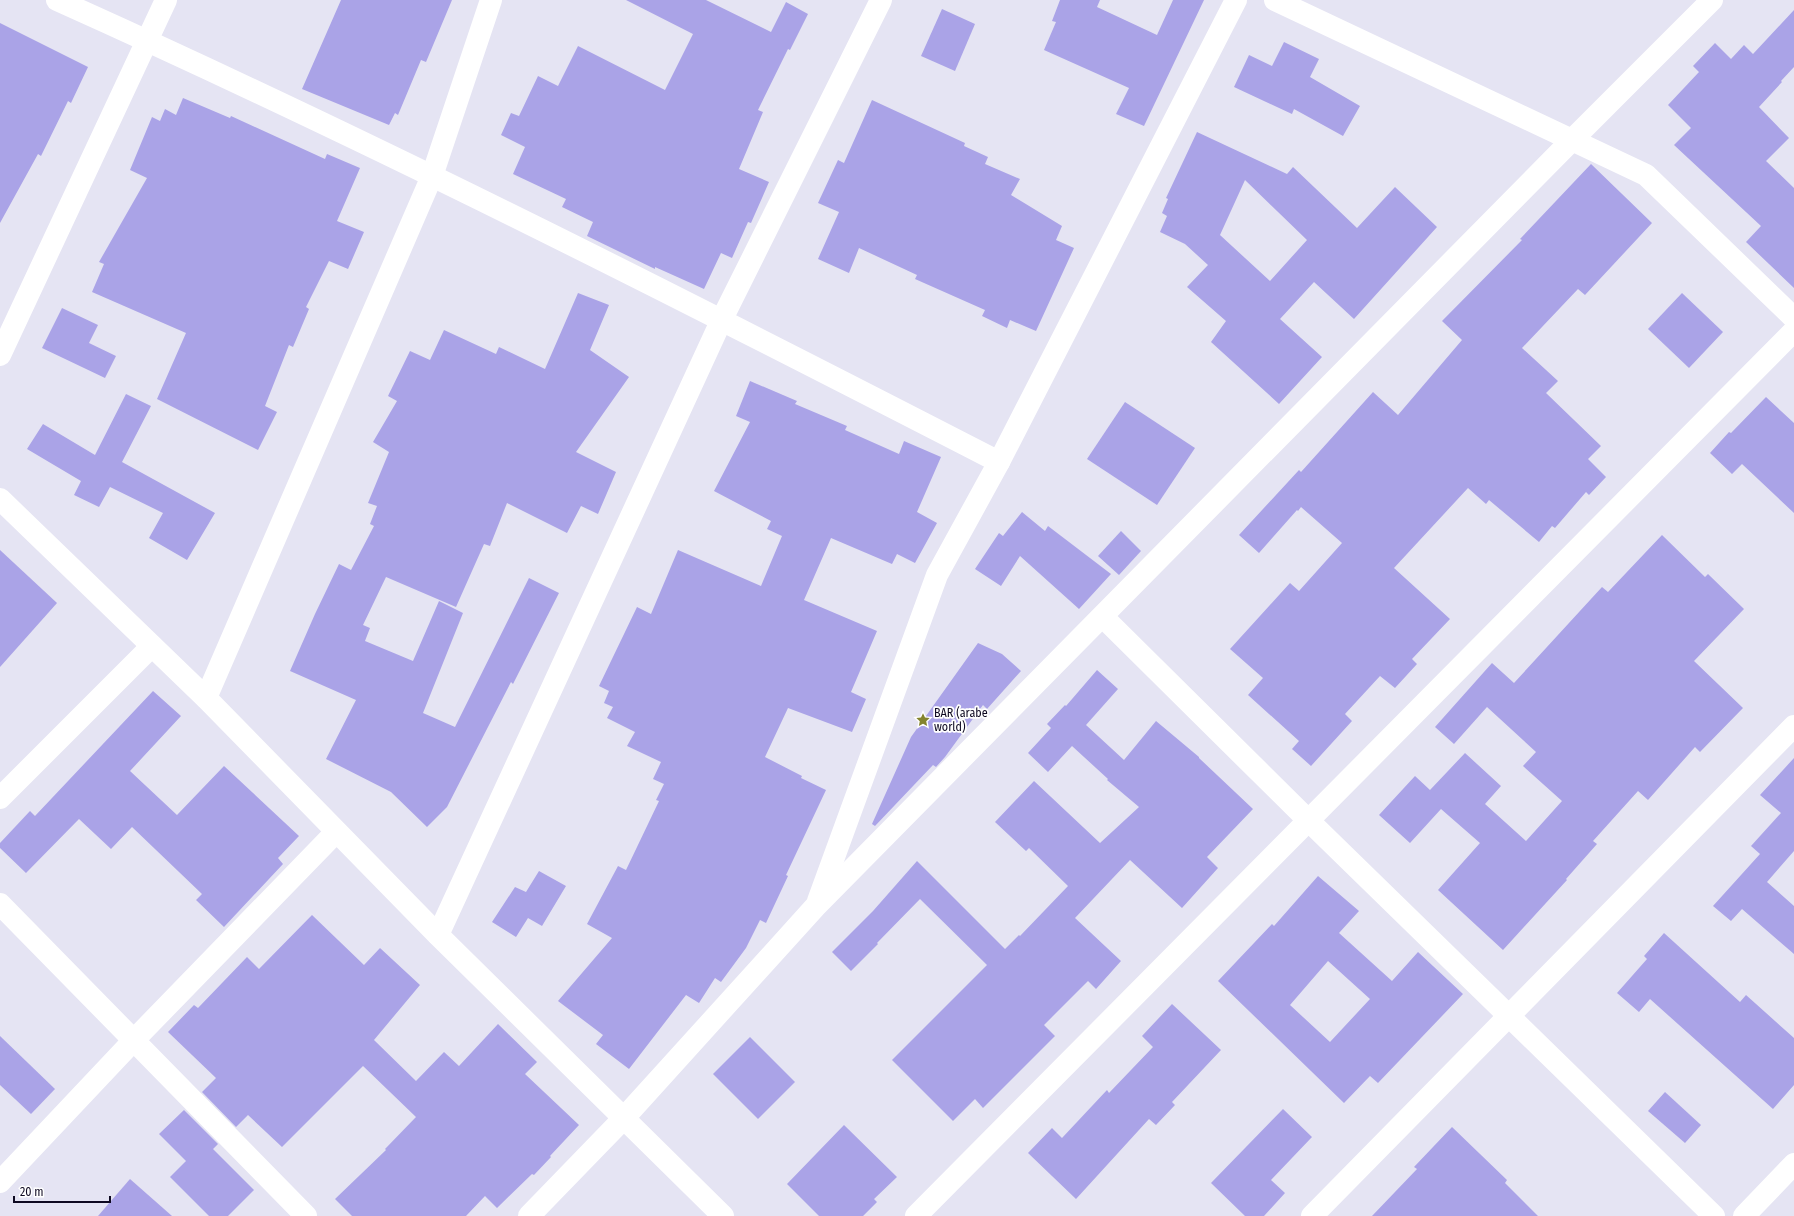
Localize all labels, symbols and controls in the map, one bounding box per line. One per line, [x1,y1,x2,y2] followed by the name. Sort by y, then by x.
[934,706,988,734] place label: BAR (arabe world)
[915,712,931,728] place icon: BAR (arabe world)
[14,1178,110,1204] scale bar
[20,1185,44,1199] text: 20 m

